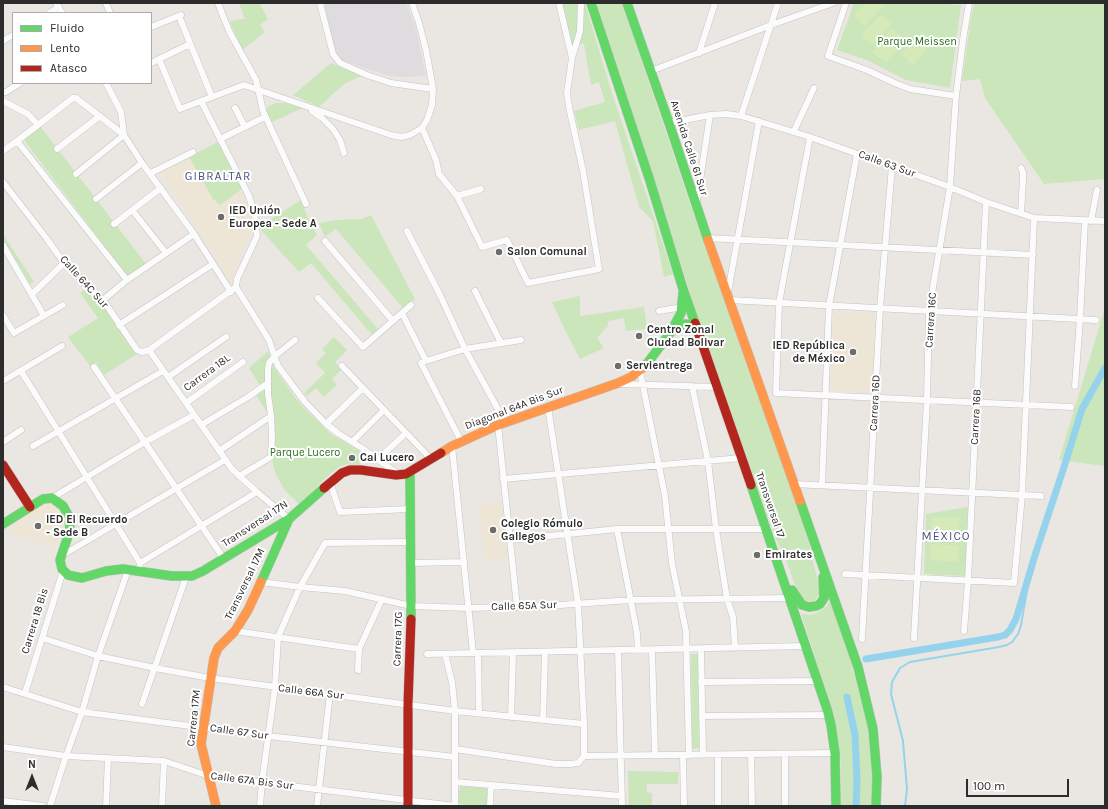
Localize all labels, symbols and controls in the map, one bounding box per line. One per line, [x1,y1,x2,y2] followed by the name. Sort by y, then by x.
[12,12,152,84] legend
[50,21,84,35] text: Fluido
[877,35,957,49] park label: Parque Meissen
[50,41,80,55] text: Lento
[50,61,87,75] text: Atasco
[667,99,711,197] street label: Avenida Calle 61 Sur
[857,148,917,180] street label: Calle 63 Sur
[185,170,251,184] district label: GIBRALTAR
[229,204,317,230] place label: IED Unión Europea - Sede A
[216,212,226,222] marker: IED Unión Europea - Sede A
[507,245,587,259] place label: Salon Comunal
[494,247,504,257] marker: Salon Comunal
[57,253,111,311] street label: Calle 64C Sur
[922,292,940,348] street label: Carrera 16C
[647,323,724,349] place label: Centro Zonal Ciudad Bolivar
[634,331,644,341] marker: Centro Zonal Ciudad Bolivar
[772,339,845,365] place label: IED República de México
[848,347,858,357] marker: IED República de México
[181,352,233,394] street label: Carrera 18L
[626,359,692,373] place label: Servientrega
[613,361,623,371] marker: Servientrega
[867,375,883,431] street label: Carrera 16D
[463,383,565,433] street label: Diagonal 64A Bis Sur
[968,389,984,445] street label: Carrera 16B
[270,446,340,460] park label: Parque Lucero
[360,451,414,465] place label: Cai Lucero
[347,453,357,463] marker: Cai Lucero
[753,470,787,540] street label: Transversal 17
[219,498,291,550] street label: Transversal 17N
[46,513,127,539] place label: IED El Recuerdo - Sede B
[501,517,583,543] place label: Colegio Rómulo Gallegos
[33,521,43,531] marker: IED El Recuerdo - Sede B
[488,525,498,535] marker: Colegio Rómulo Gallegos
[921,530,971,544] district label: MÉXICO
[222,546,268,622] street label: Transversal 17M
[765,548,812,562] place label: Emirates
[752,550,762,560] marker: Emirates
[19,587,51,655] street label: Carrera 18 Bis
[491,598,557,614] street label: Calle 65A Sur
[390,611,406,667] street label: Carrera 17G
[277,681,345,703] street label: Calle 66A Sur
[184,689,204,747] street label: Carrera 17M
[209,721,269,743] street label: Calle 67 Sur
[12,757,52,797] north arrow
[28,758,36,771] text: N
[210,769,294,793] street label: Calle 67A Bis Sur
[968,771,1071,797] scale bar
[973,779,1005,793] text: 100 m

